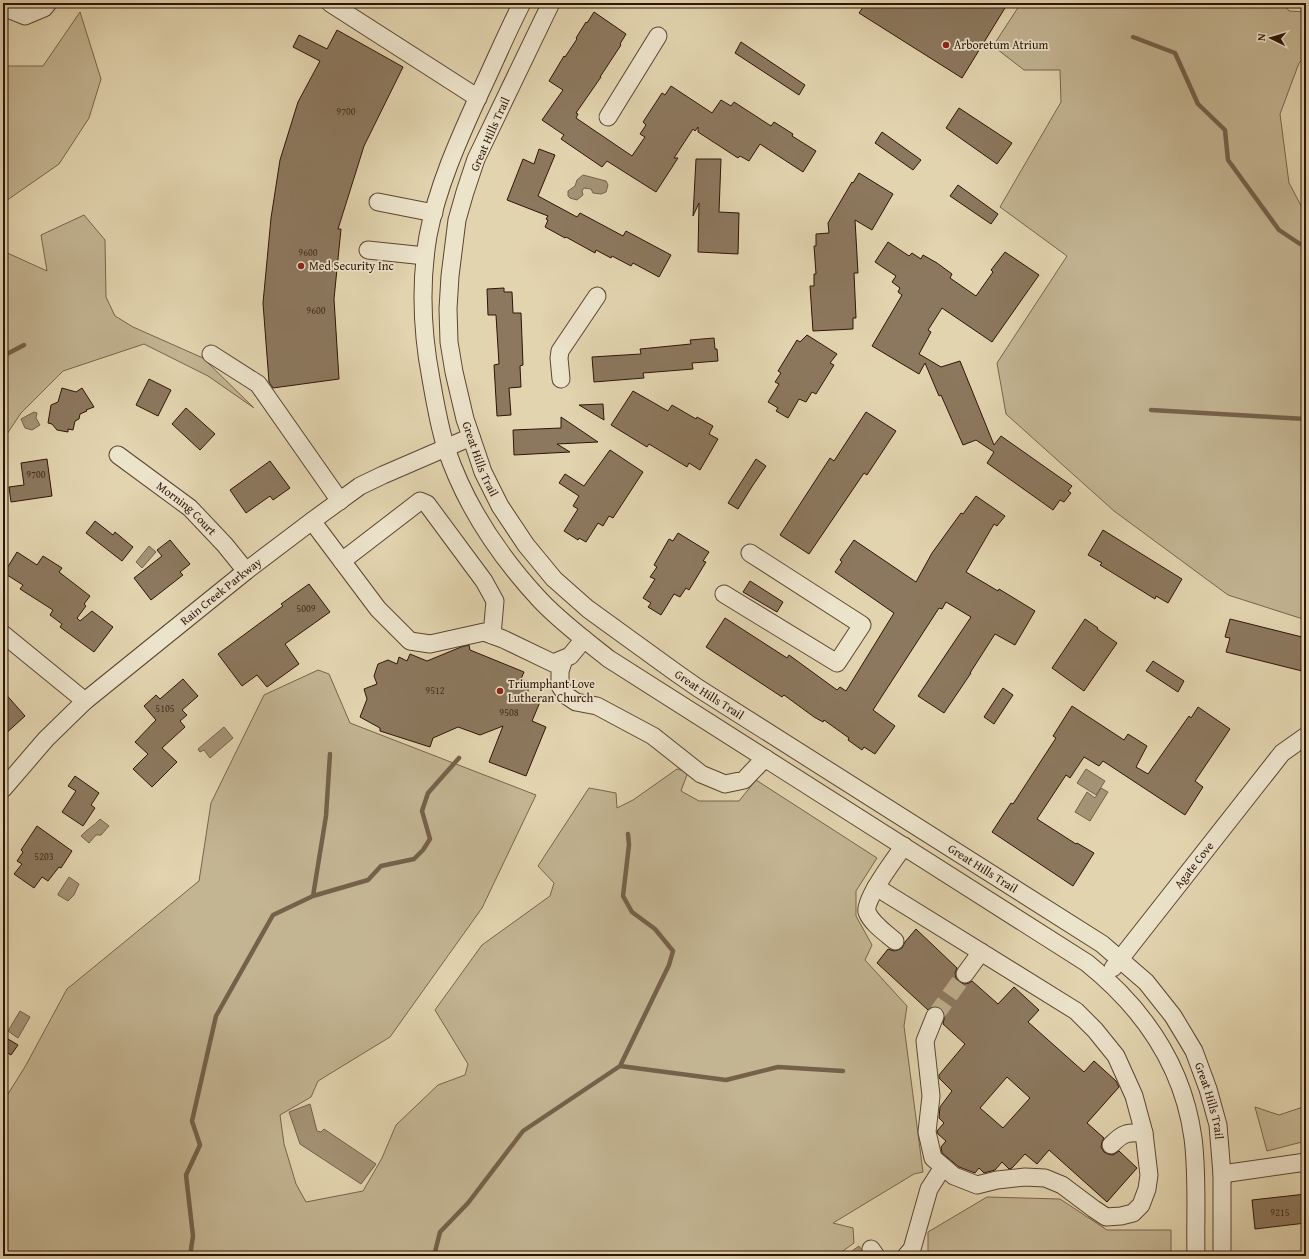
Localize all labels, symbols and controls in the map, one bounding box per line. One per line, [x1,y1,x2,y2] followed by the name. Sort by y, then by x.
[1251,18,1291,58] north arrow
[1253,32,1269,41] text: N
[954,36,1048,53] place label: Arboretum Atrium
[941,40,951,50] marker: Arboretum Atrium
[466,93,514,174] street label: Great Hills Trail
[336,104,356,119] house number: 9700
[298,245,318,260] house number: 9600
[309,257,394,274] place label: Med Security Inc
[296,261,306,271] marker: Med Security Inc
[306,303,326,318] house number: 9600
[458,419,503,500] street label: Great Hills Trail
[26,467,46,482] house number: 9700
[153,477,221,539] street label: Morning Court
[176,553,265,629] street label: Rain Creek Parkway
[296,601,316,616] house number: 5009
[672,665,748,723] street label: Great Hills Trail
[508,675,595,706] place label: Triumphant Love Lutheran Church
[425,683,445,698] house number: 9512
[495,686,505,696] marker: Triumphant Love Lutheran Church
[155,701,175,716] house number: 5105
[499,705,519,720] house number: 9508
[1170,837,1218,892] street label: Agate Cove
[945,840,1022,897] street label: Great Hills Trail
[34,849,54,864] house number: 5203
[1191,1060,1228,1141] street label: Great Hills Trail
[1270,1205,1290,1220] house number: 9215

